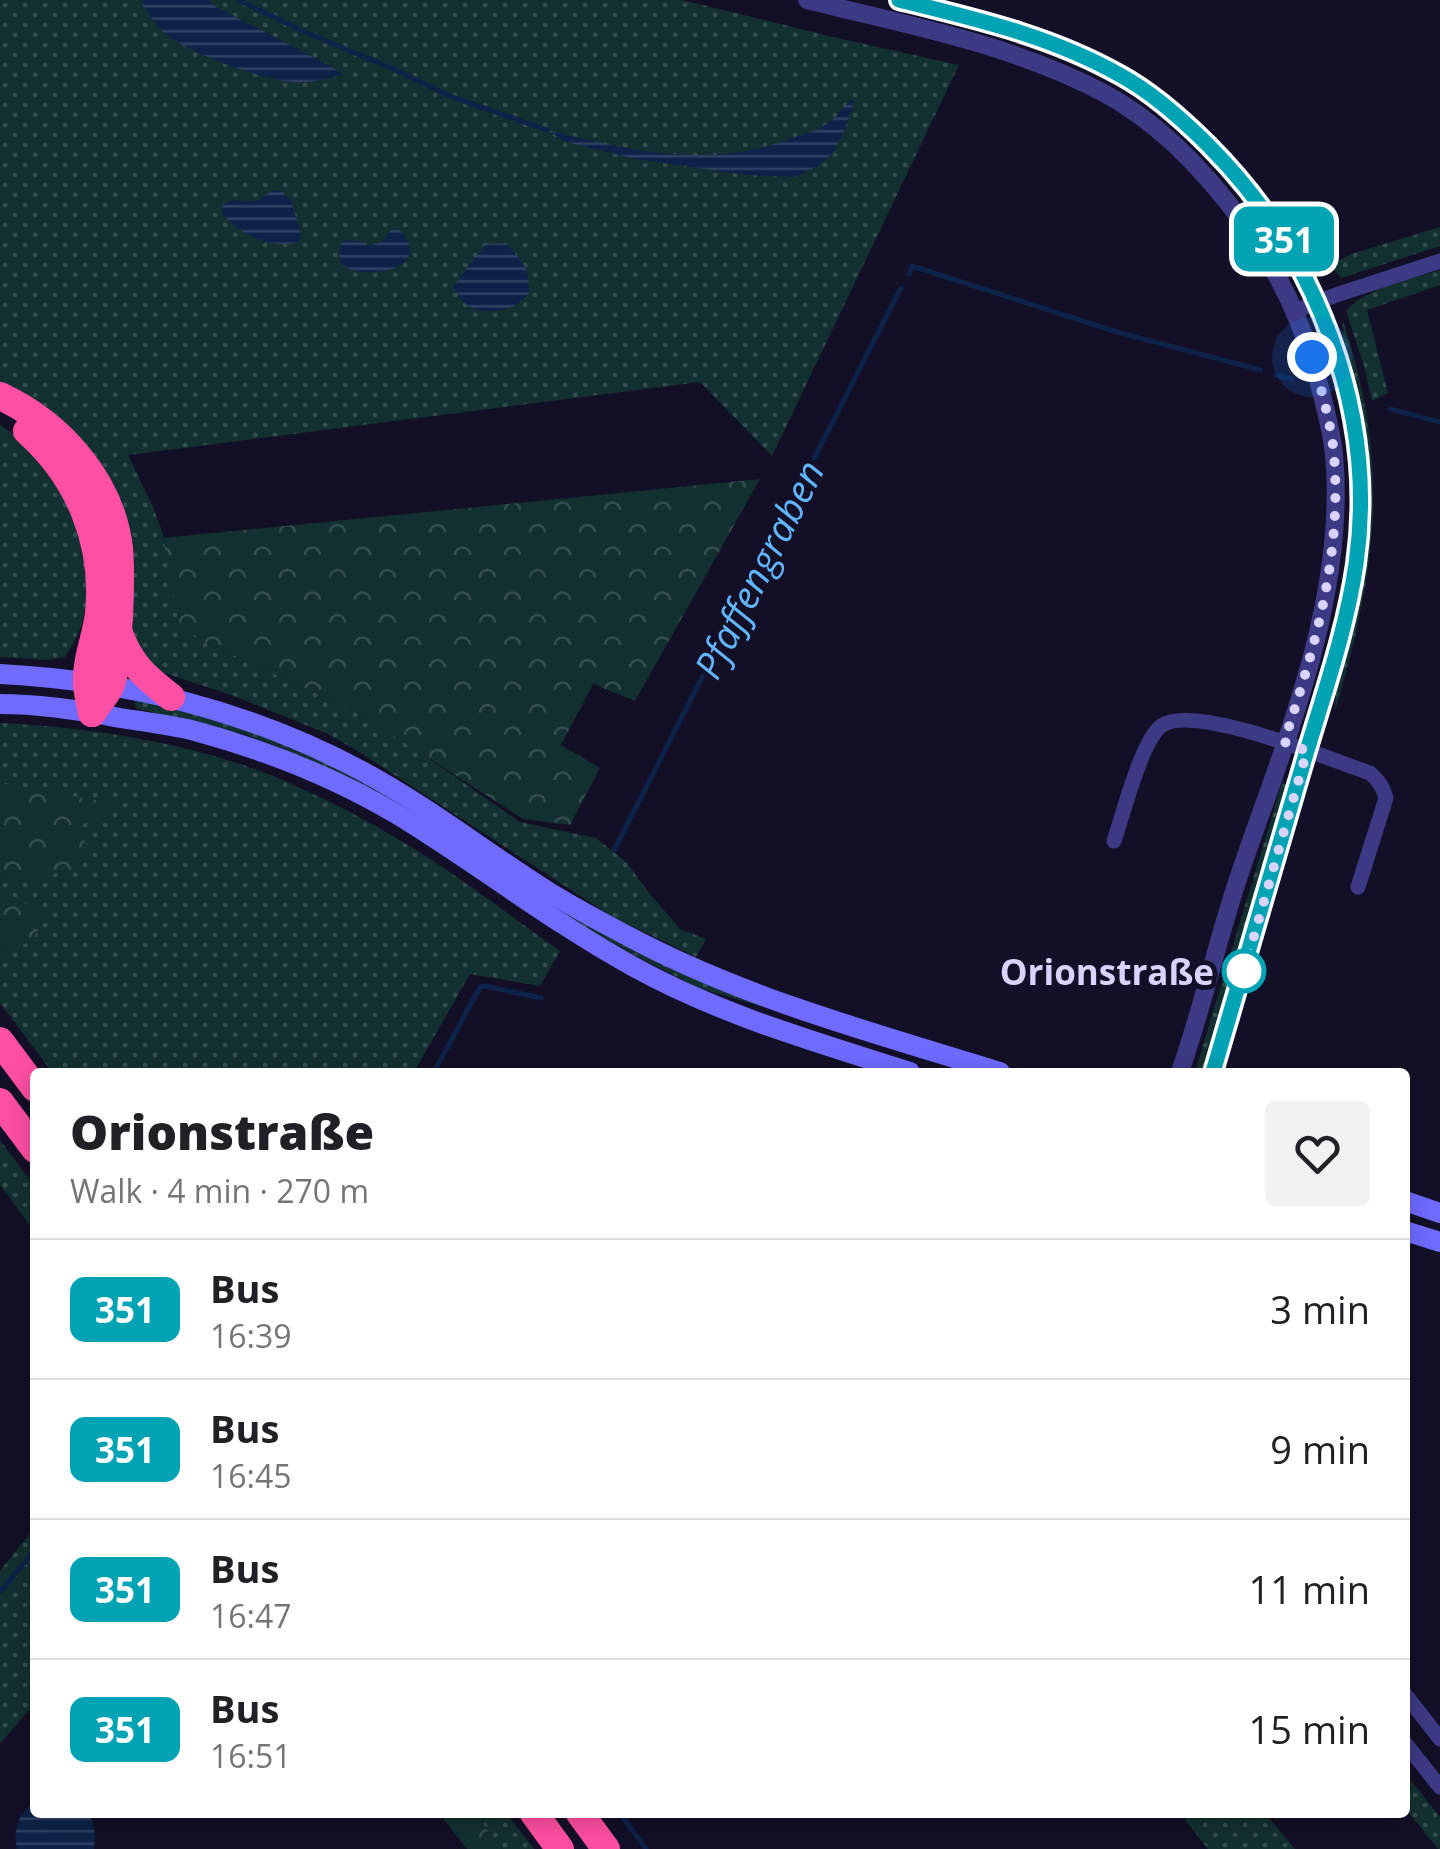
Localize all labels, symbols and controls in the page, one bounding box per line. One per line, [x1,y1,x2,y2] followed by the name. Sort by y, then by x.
[1226,206,1342,272] line badge: 351
[1254,216,1314,263] text: 351
[1287,332,1337,382] your location
[681,451,835,687] water label: Pfaffengraben
[1000,948,1214,995] place label: Orionstraße
[1223,950,1265,992] marker: Orionstraße
[70,1099,374,1164] text: Orionstraße
[1265,1101,1370,1206] button: heart
[70,1169,369,1212] text: Walk · 4 min · 270 m
[210,1262,279,1314] text: Bus
[1270,1283,1370,1335] text: 3 min
[95,1286,155,1333] text: 351
[210,1314,292,1357] text: 16:39
[210,1402,279,1454] text: Bus
[1270,1423,1370,1475] text: 9 min
[95,1426,155,1473] text: 351
[210,1454,292,1497] text: 16:45
[210,1542,279,1594] text: Bus
[1249,1563,1370,1615] text: 11 min
[95,1566,155,1613] text: 351
[210,1594,292,1637] text: 16:47
[210,1682,279,1734] text: Bus
[1249,1703,1370,1755] text: 15 min
[95,1706,155,1753] text: 351
[210,1734,292,1777] text: 16:51

